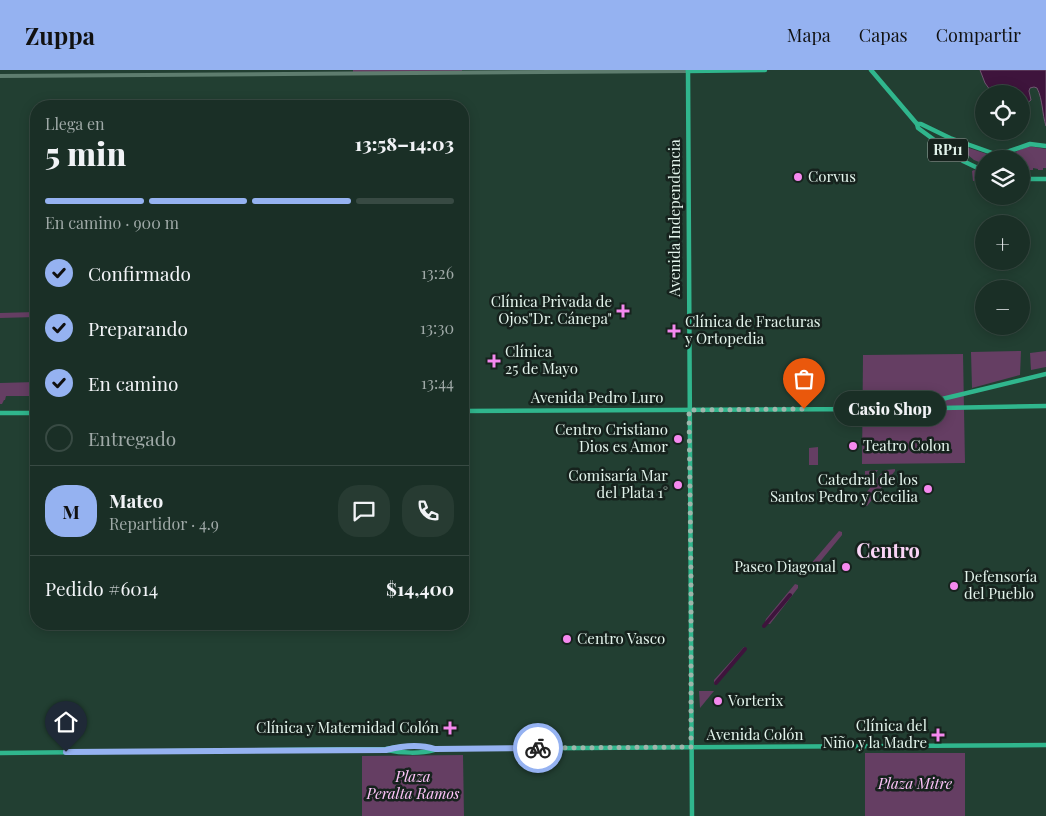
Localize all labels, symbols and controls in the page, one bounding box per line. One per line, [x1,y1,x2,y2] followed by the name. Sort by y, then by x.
[25,19,95,51] text: Zuppa
[787,23,831,47] text: Mapa
[859,23,908,47] text: Capas
[936,23,1021,47] text: Compartir
[975,85,1030,335] map controls
[975,85,1030,140] button: locate
[45,113,105,134] text: Llega en
[355,130,454,156] text: 13:58–14:03
[45,131,126,174] text: 5 min
[928,138,968,162] road number: RP11
[664,139,684,298] street label: Avenida Independencia
[975,150,1030,205] button: layers
[808,166,856,186] place label: Corvus
[792,171,804,183] marker: Corvus
[45,212,179,233] text: En camino · 900 m
[975,215,1030,270] button: +
[45,259,73,287] icon: check
[88,260,191,286] text: Confirmado
[421,262,454,283] text: 13:26
[975,280,1030,335] button: −
[491,291,612,328] place label: Clínica Privada de Ojos"Dr. Cánepa"
[616,304,630,318] marker: Clínica Privada de Ojos"Dr. Cánepa"
[684,311,821,348] place label: Clínica de Fracturas y Ortopedia
[45,314,73,342] icon: check
[88,315,188,341] text: Preparando
[420,317,454,338] text: 13:30
[667,324,681,338] marker: Clínica de Fracturas y Ortopedia
[505,341,578,378] place label: Clínica 25 de Mayo
[487,354,501,368] marker: Clínica 25 de Mayo
[783,358,825,409] pin
[790,365,818,393] icon: bag
[45,369,73,397] icon: check
[88,370,179,396] text: En camino
[421,372,454,393] text: 13:44
[530,387,663,407] street label: Avenida Pedro Luro
[834,392,946,426] callout: Casio Shop
[848,398,932,419] text: Casio Shop
[555,419,668,456] place label: Centro Cristiano Dios es Amor
[88,425,176,451] text: Entregado
[672,433,684,445] marker: Centro Cristiano Dios es Amor
[863,435,950,455] place label: Teatro Colon
[847,440,859,452] marker: Teatro Colon
[568,465,668,502] place label: Comisaría Mar del Plata 1°
[770,469,919,506] place label: Catedral de los Santos Pedro y Cecilia
[672,479,684,491] marker: Comisaría Mar del Plata 1°
[922,483,934,495] marker: Catedral de los Santos Pedro y Cecilia
[338,485,390,537] button: chat
[402,485,454,537] button: phone
[109,487,163,513] text: Mateo
[62,498,80,524] text: M
[109,513,219,534] text: Repartidor · 4.9
[856,536,920,563] district label: Centro
[734,556,836,576] place label: Paseo Diagonal
[840,561,852,573] marker: Paseo Diagonal
[964,566,1038,603] place label: Defensoría del Pueblo
[45,575,158,601] text: Pedido #6014
[386,575,454,601] text: $14,400
[948,580,960,592] marker: Defensoría del Pueblo
[577,628,665,648] place label: Centro Vasco
[561,633,573,645] marker: Centro Vasco
[727,690,783,710] place label: Vorterix
[712,695,724,707] marker: Vorterix
[45,701,87,752] pin
[52,708,80,736] icon: home
[823,715,927,752] place label: Clínica del Niño y la Madre
[256,717,439,737] place label: Clínica y Maternidad Colón
[443,721,457,735] marker: Clínica y Maternidad Colón
[513,723,563,773] courier
[705,724,804,744] street label: Avenida Colón
[931,728,945,742] marker: Clínica del Niño y la Madre
[524,734,552,762] icon: bike
[366,766,460,803] park label: Plaza Peralta Ramos
[877,773,953,793] park label: Plaza Mitre

